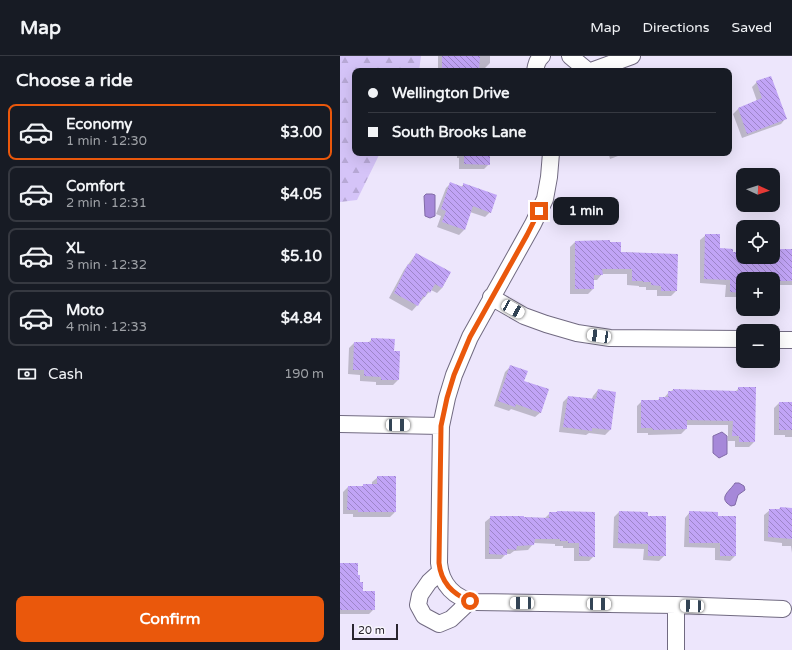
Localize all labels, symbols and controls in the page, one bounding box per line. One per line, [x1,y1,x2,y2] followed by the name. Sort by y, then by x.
[20,17,61,39] text: Map
[590,19,621,36] text: Map
[643,19,710,36] text: Directions
[732,19,772,36] text: Saved
[16,69,133,91] text: Choose a ride
[392,84,510,102] text: Wellington Drive
[18,114,54,150] icon: car
[66,115,132,133] text: Economy
[281,123,322,141] text: $3.00
[392,123,526,141] text: South Brooks Lane
[66,133,147,149] text: 1 min · 12:30
[736,168,780,212] north arrow
[736,168,780,368] map controls
[18,176,54,212] icon: car
[66,177,125,195] text: Comfort
[281,185,322,203] text: $4.05
[66,195,147,211] text: 2 min · 12:31
[553,197,619,225] callout: 1 min
[530,202,548,220] route end
[569,203,603,219] text: 1 min
[736,220,780,264] button: locate
[18,238,54,274] icon: car
[66,239,85,257] text: XL
[281,247,322,265] text: $5.10
[66,257,147,273] text: 3 min · 12:32
[736,272,780,316] button: +
[500,298,526,320] car
[18,300,54,336] icon: car
[66,301,104,319] text: Moto
[281,309,322,327] text: $4.84
[66,319,147,335] text: 4 min · 12:33
[736,324,780,368] button: −
[586,328,612,344] car
[16,363,38,385] icon: cash
[48,365,83,383] text: Cash
[284,366,324,382] text: 190 m
[386,419,410,431] car
[461,592,479,610] route start
[16,596,324,642] button: Confirm
[510,597,534,609] car
[587,598,611,610] car
[680,600,704,612] car
[352,622,398,641] scale bar
[358,624,385,637] text: 20 m

